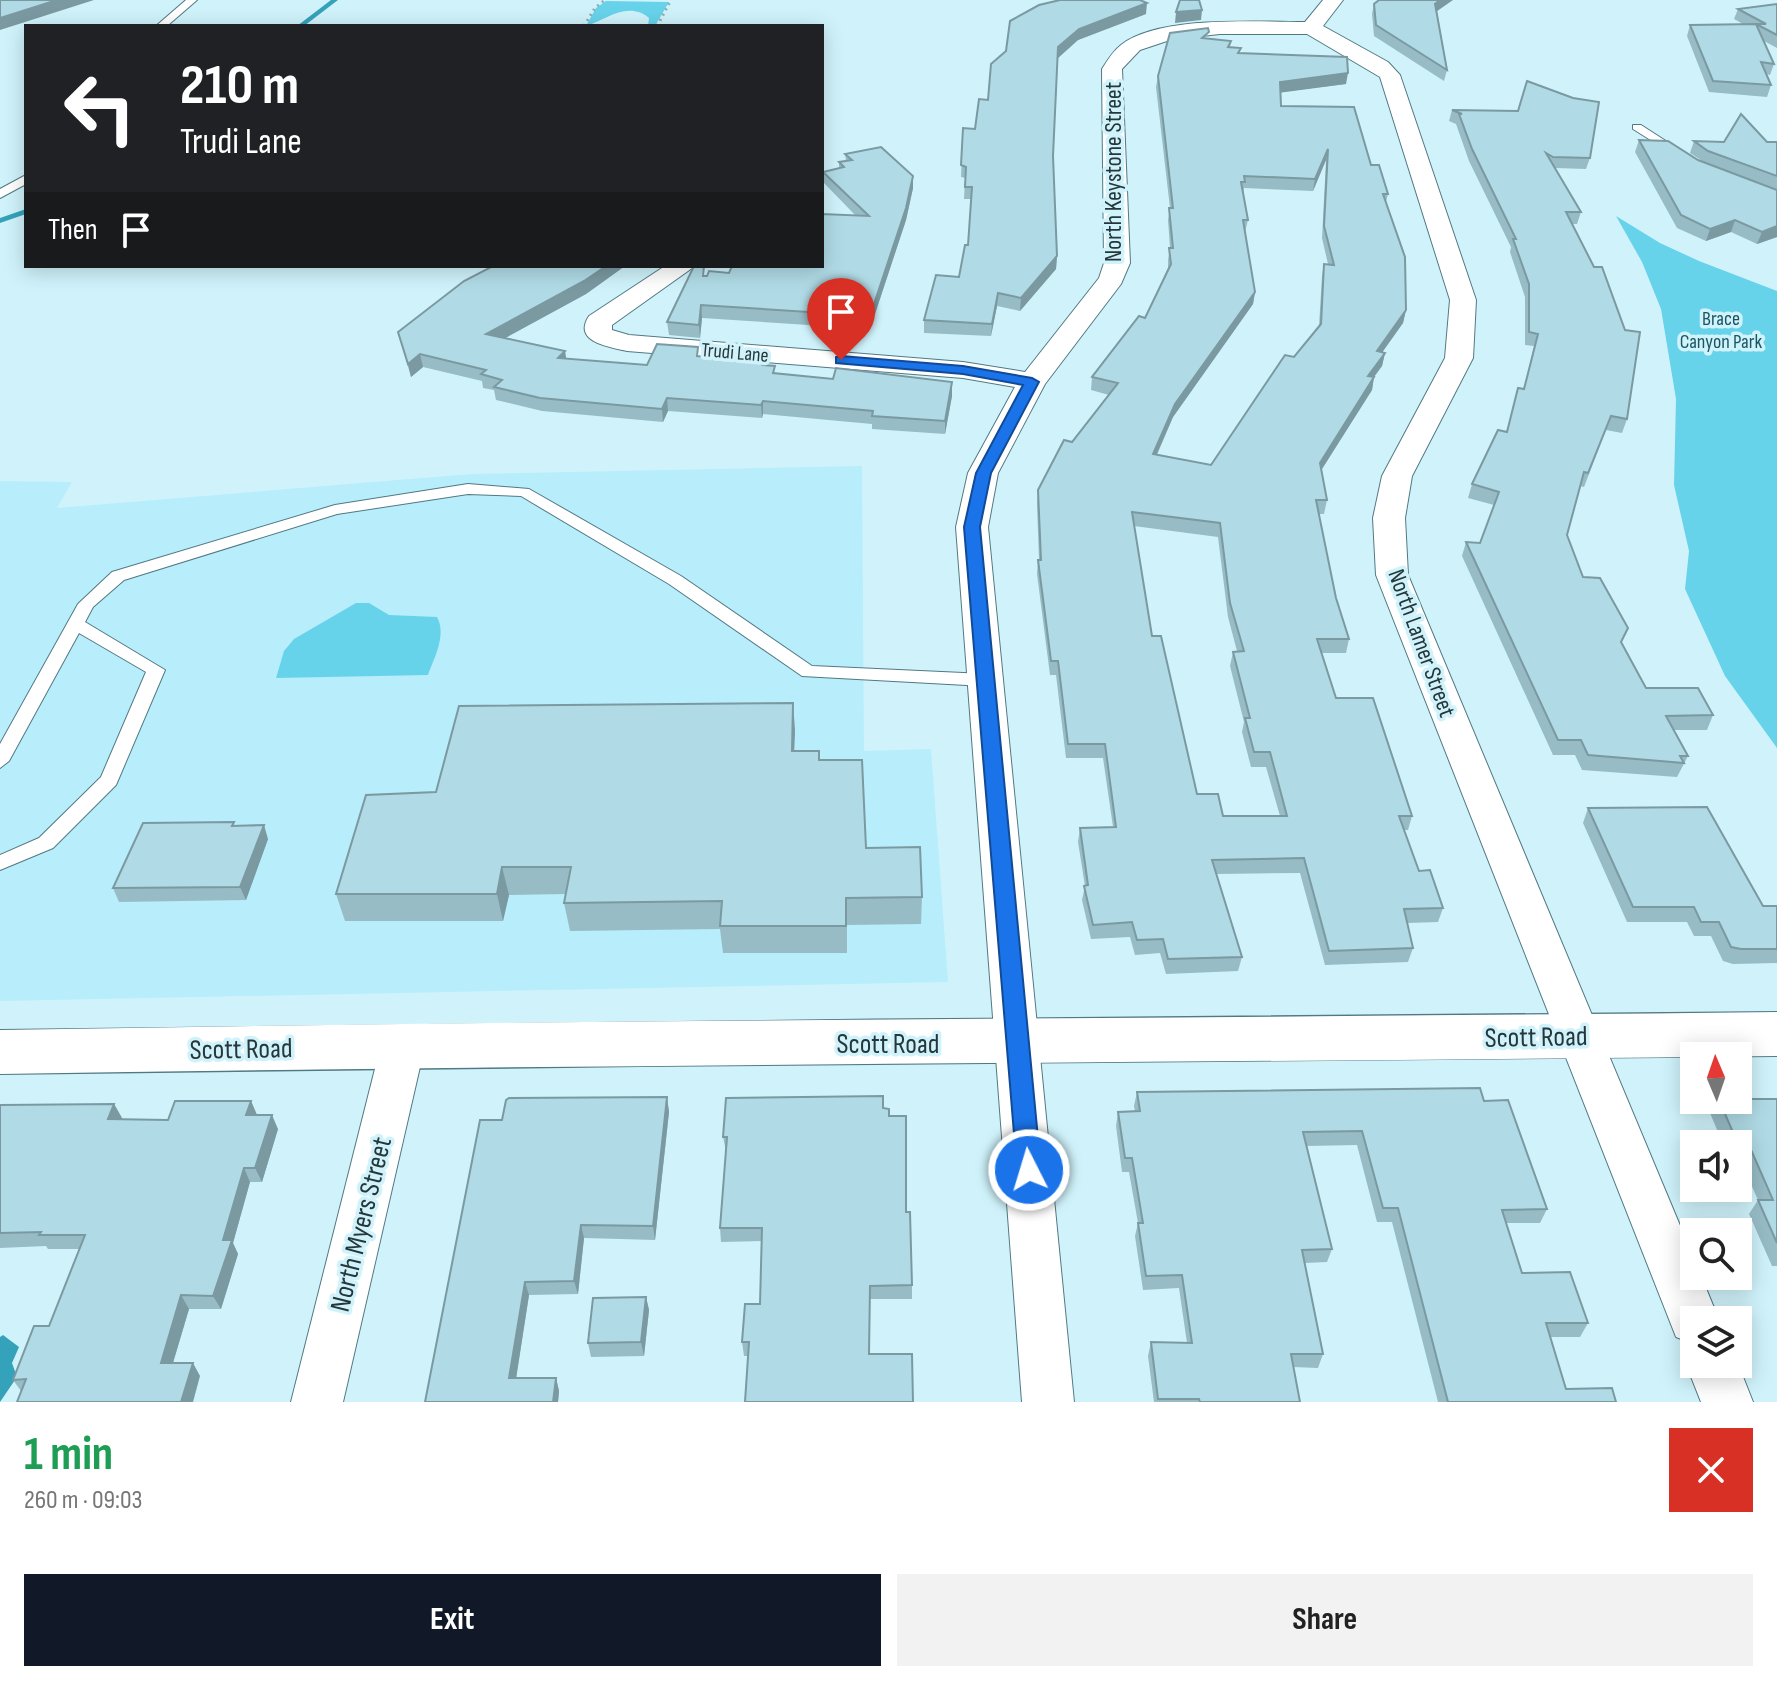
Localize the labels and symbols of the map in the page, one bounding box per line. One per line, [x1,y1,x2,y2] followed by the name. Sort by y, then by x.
[1099,82,1128,262] street label: North Keystone Street
[807,278,875,360] pin
[1680,307,1763,354] park label: Brace Canyon Park
[700,338,770,368] street label: Trudi Lane
[1381,565,1462,721] street label: North Lamer Street
[1484,1020,1588,1055] street label: Scott Road
[837,1028,939,1061] street label: Scott Road
[189,1032,293,1067] street label: Scott Road
[1680,1042,1752,1114] north arrow
[987,1128,1071,1212] position arrow
[324,1134,399,1315] street label: North Myers Street

